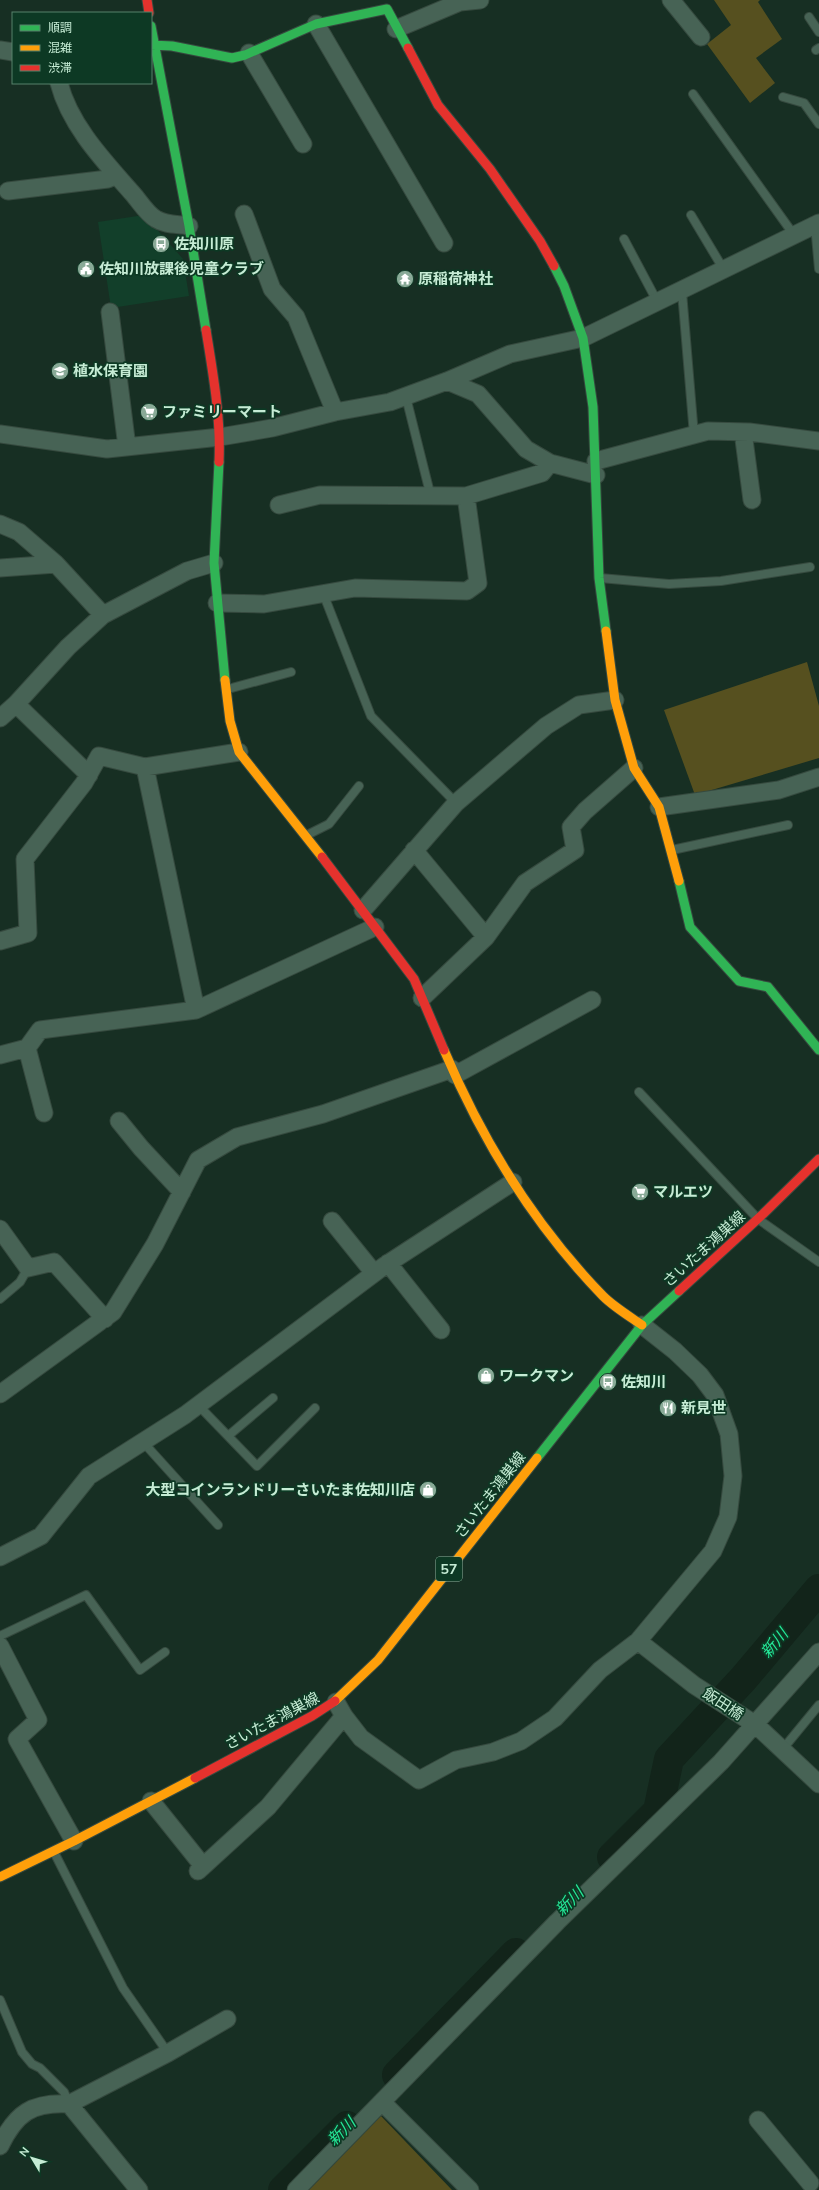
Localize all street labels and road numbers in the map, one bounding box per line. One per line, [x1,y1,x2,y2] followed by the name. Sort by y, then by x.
[658,1207,749,1291] street label: さいたま鴻巣線
[450,1448,529,1542] street label: さいたま鴻巣線
[436,1557,462,1581] road number: 57
[699,1683,747,1724] street label: 飯田橋
[221,1688,322,1753] street label: さいたま鴻巣線

